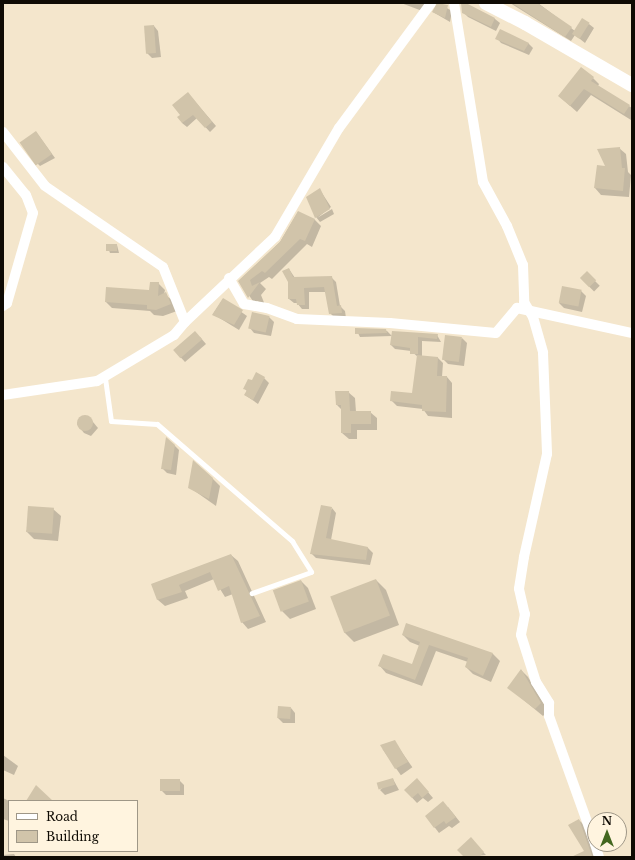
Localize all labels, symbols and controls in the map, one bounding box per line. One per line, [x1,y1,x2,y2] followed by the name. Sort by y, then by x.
[8,800,138,852] legend
[46,809,78,824] text: Road
[587,812,627,852] north arrow
[602,814,612,828] text: N
[46,829,99,844] text: Building

